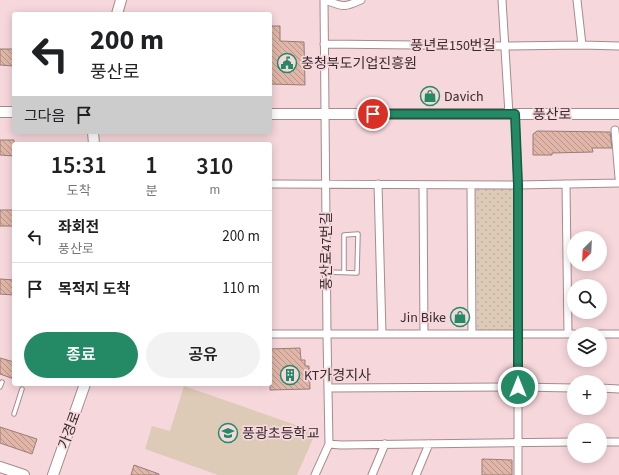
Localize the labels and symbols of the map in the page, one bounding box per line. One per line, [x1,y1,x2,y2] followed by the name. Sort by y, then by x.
[410,36,496,56] street label: 풍년로150번길
[276,52,298,74] public building icon: 충청북도기업진흥원
[301,54,417,74] place label: 충청북도기업진흥원
[419,85,441,107] shop icon: Davich
[444,87,484,107] place label: Davich
[356,97,390,131] pin
[533,105,571,125] street label: 풍산로
[317,212,337,290] street label: 풍산로47번길
[567,231,607,271] north arrow
[449,306,471,328] shop icon: Jin Bike
[400,308,446,328] place label: Jin Bike
[279,364,301,386] building icon: KT가경지사
[304,366,371,386] place label: KT가경지사
[497,366,539,408] position arrow
[54,409,86,452] street label: 가경로
[217,422,239,444] school or university icon: 풍광초등학교
[242,424,319,444] place label: 풍광초등학교

